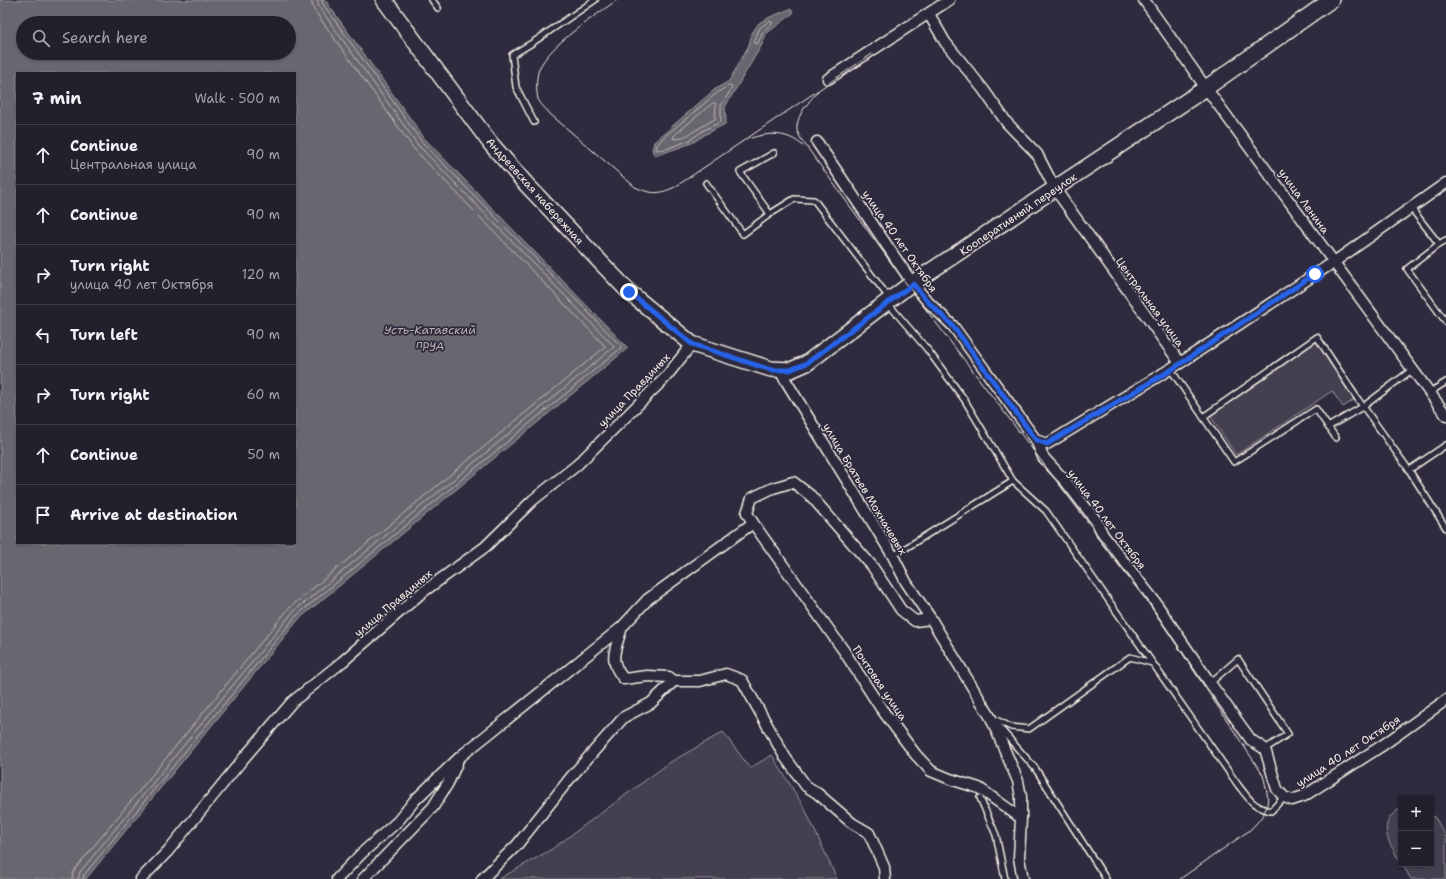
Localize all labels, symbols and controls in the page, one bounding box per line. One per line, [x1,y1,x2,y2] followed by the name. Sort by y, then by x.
[16,16,296,60] search box
[30,27,52,49] icon: search
[62,28,148,48] text: Search here
[32,87,82,109] text: 7 min
[194,90,280,107] text: Walk · 500 m
[482,135,587,248] street label: Андреевская набережная
[70,136,138,156] text: Continue
[32,144,54,166] icon: ahead
[246,146,280,163] text: 90 m
[70,156,196,173] text: Центральная улица
[1275,166,1332,237] street label: улица Ленина
[957,169,1080,259] street label: Кооперативный переулок
[859,187,941,295] street label: улица 40 лет Октября
[32,204,54,226] icon: ahead
[70,205,138,225] text: Continue
[246,206,280,223] text: 90 m
[1112,255,1187,350] street label: Центральная улица
[70,256,150,276] text: Turn right
[32,264,54,286] icon: right
[1306,265,1324,283] route start
[242,266,280,283] text: 120 m
[70,276,214,293] text: улица 40 лет Октября
[620,283,638,301] route end
[384,322,476,352] water label: Усть-Катавский пруд
[32,324,54,346] icon: left
[70,325,138,345] text: Turn left
[246,326,280,343] text: 90 m
[595,350,674,431] street label: улица Правдиных
[32,384,54,406] icon: right
[70,385,150,405] text: Turn right
[247,386,280,403] text: 60 m
[819,420,910,558] street label: улица Братьев Мохначевых
[32,444,54,466] icon: ahead
[70,445,138,465] text: Continue
[247,446,280,463] text: 50 m
[1064,466,1149,572] street label: улица 40 лет Октября
[32,504,54,526] icon: arrive
[70,505,238,525] text: Arrive at destination
[351,566,436,640] street label: улица Правдиных
[849,643,910,724] street label: Почтовая улица
[1293,712,1403,791] street label: улица 40 лет Октября
[1398,795,1434,867] map controls
[1398,795,1434,831] button: +
[1398,831,1434,867] button: −

